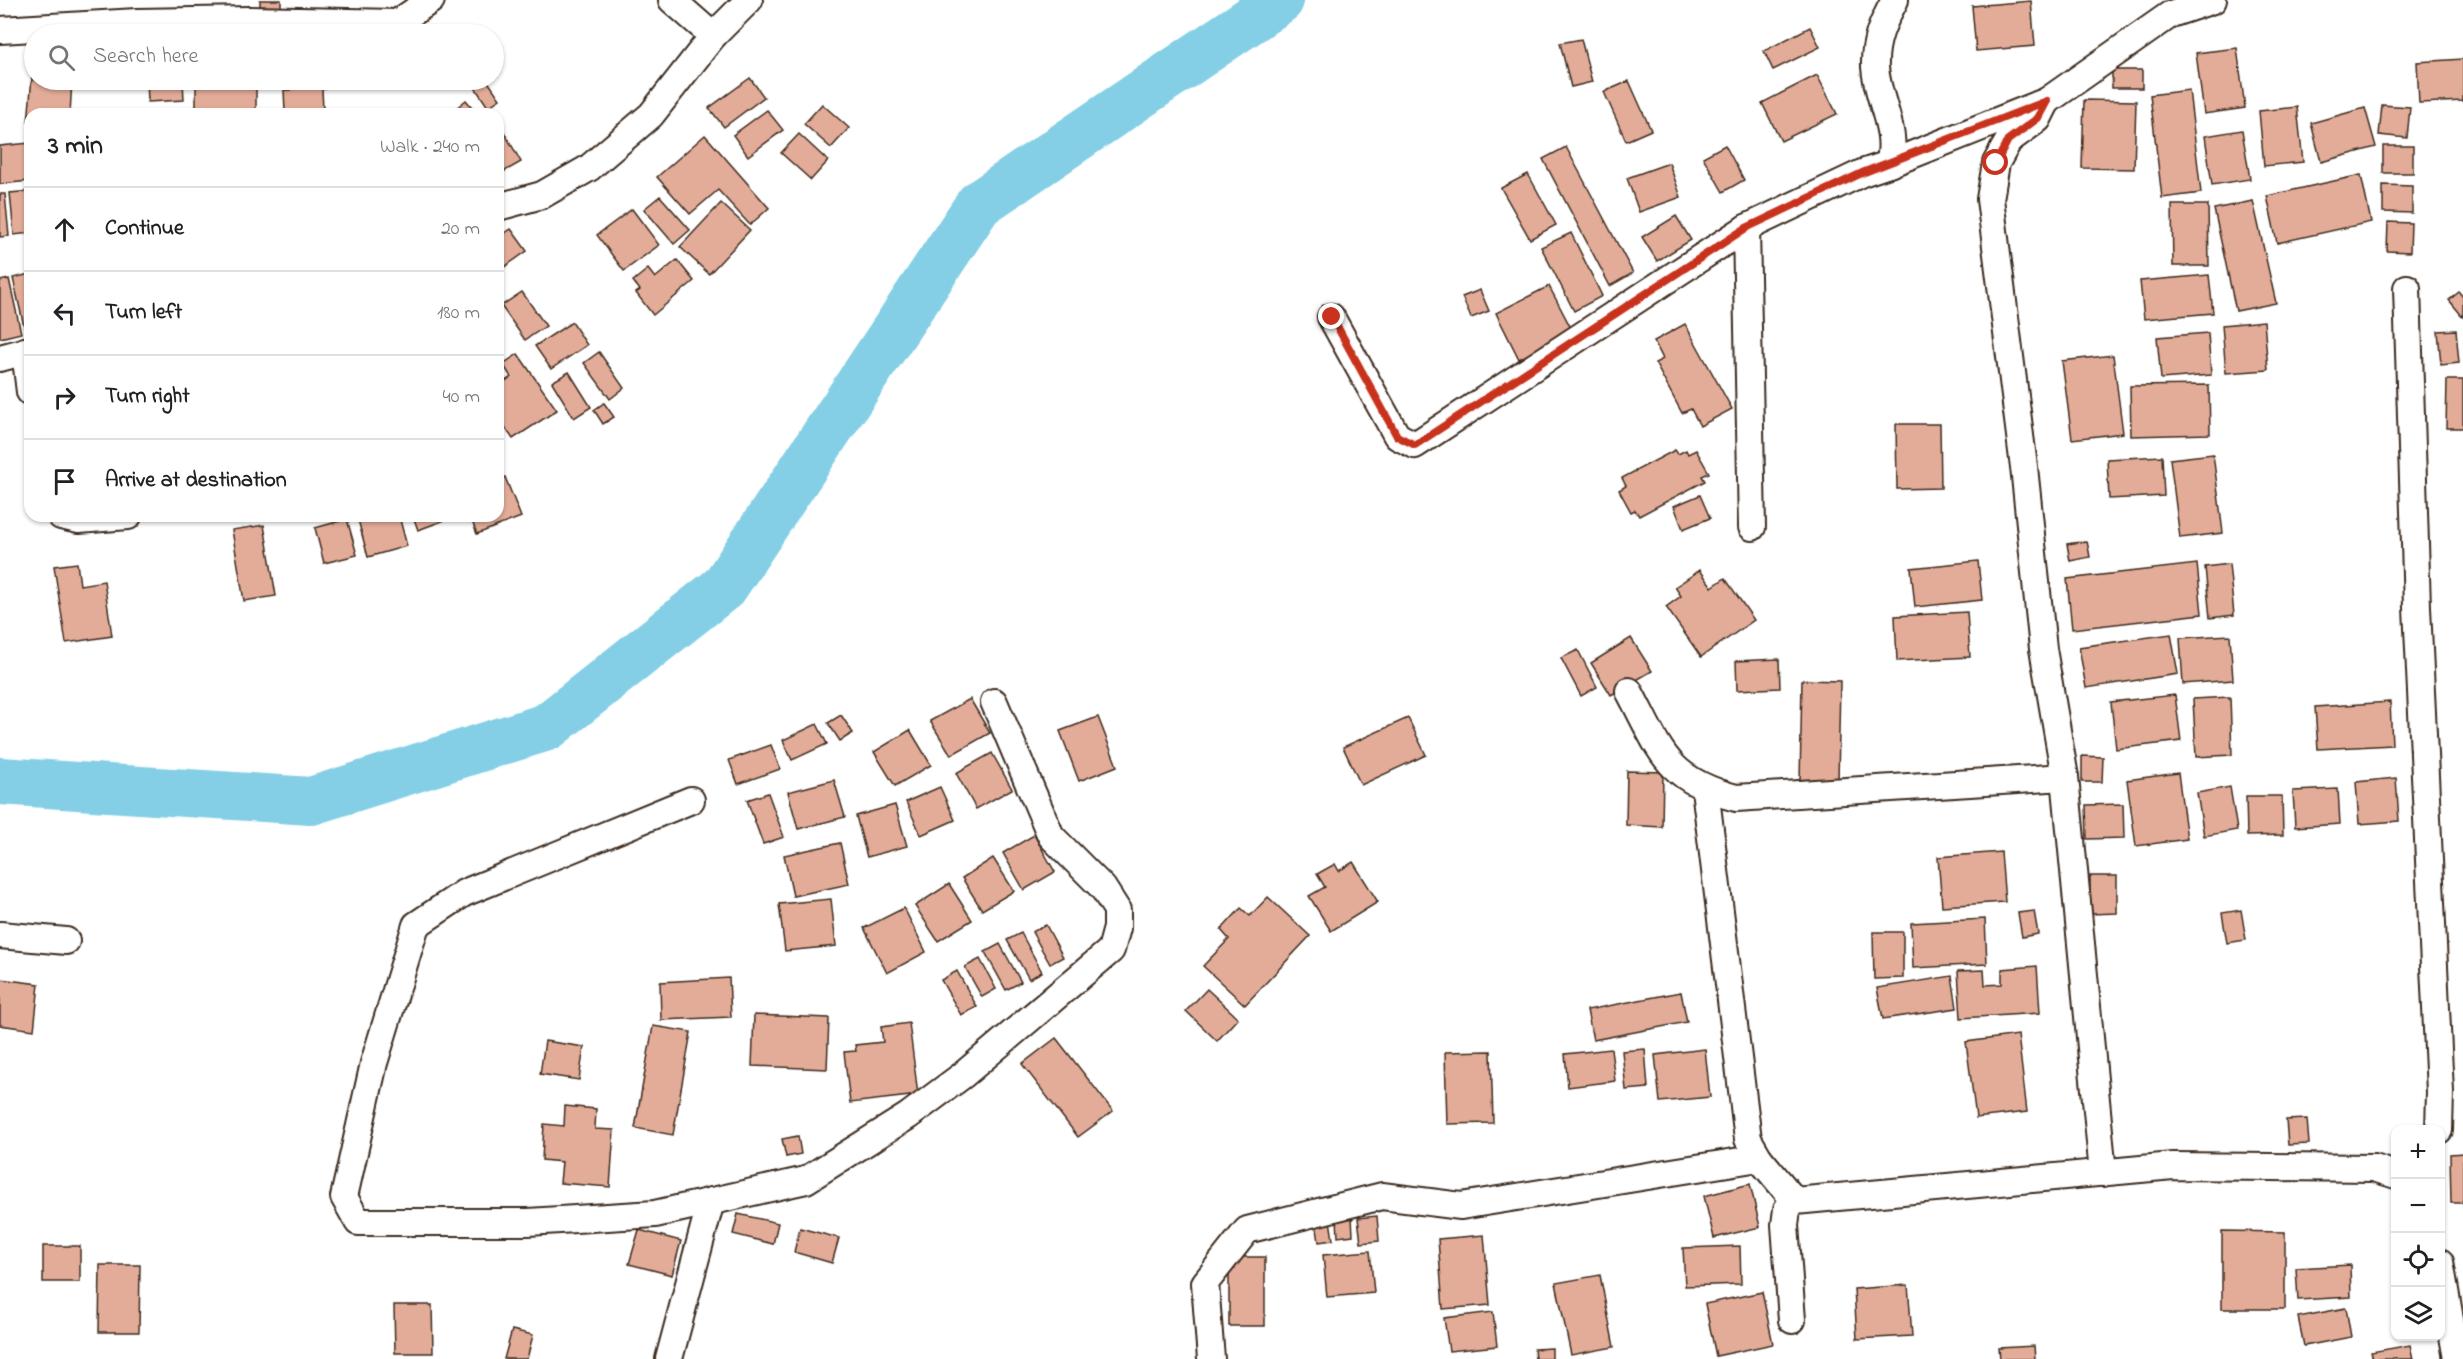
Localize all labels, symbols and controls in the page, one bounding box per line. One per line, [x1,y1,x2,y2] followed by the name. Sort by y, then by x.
[24,24,504,90] search box
[45,41,78,74] icon: search
[93,41,198,73] text: Search here
[48,128,103,166] text: 3 min
[380,133,480,162] text: Walk · 240 m
[1982,149,2008,175] route start
[48,213,81,246] icon: ahead
[105,213,184,245] text: Continue
[441,215,480,244] text: 20 m
[48,297,81,330] icon: left
[105,297,182,329] text: Turn left
[437,299,480,328] text: 180 m
[1318,303,1344,329] route end
[48,381,81,414] icon: right
[105,381,190,413] text: Turn right
[443,383,480,412] text: 40 m
[48,465,81,498] icon: arrive
[105,465,287,497] text: Arrive at destination
[2391,1125,2445,1341] map controls
[2391,1125,2445,1179] button: +
[2391,1179,2445,1233] button: −
[2391,1233,2445,1287] button: locate
[2391,1287,2445,1341] button: layers

